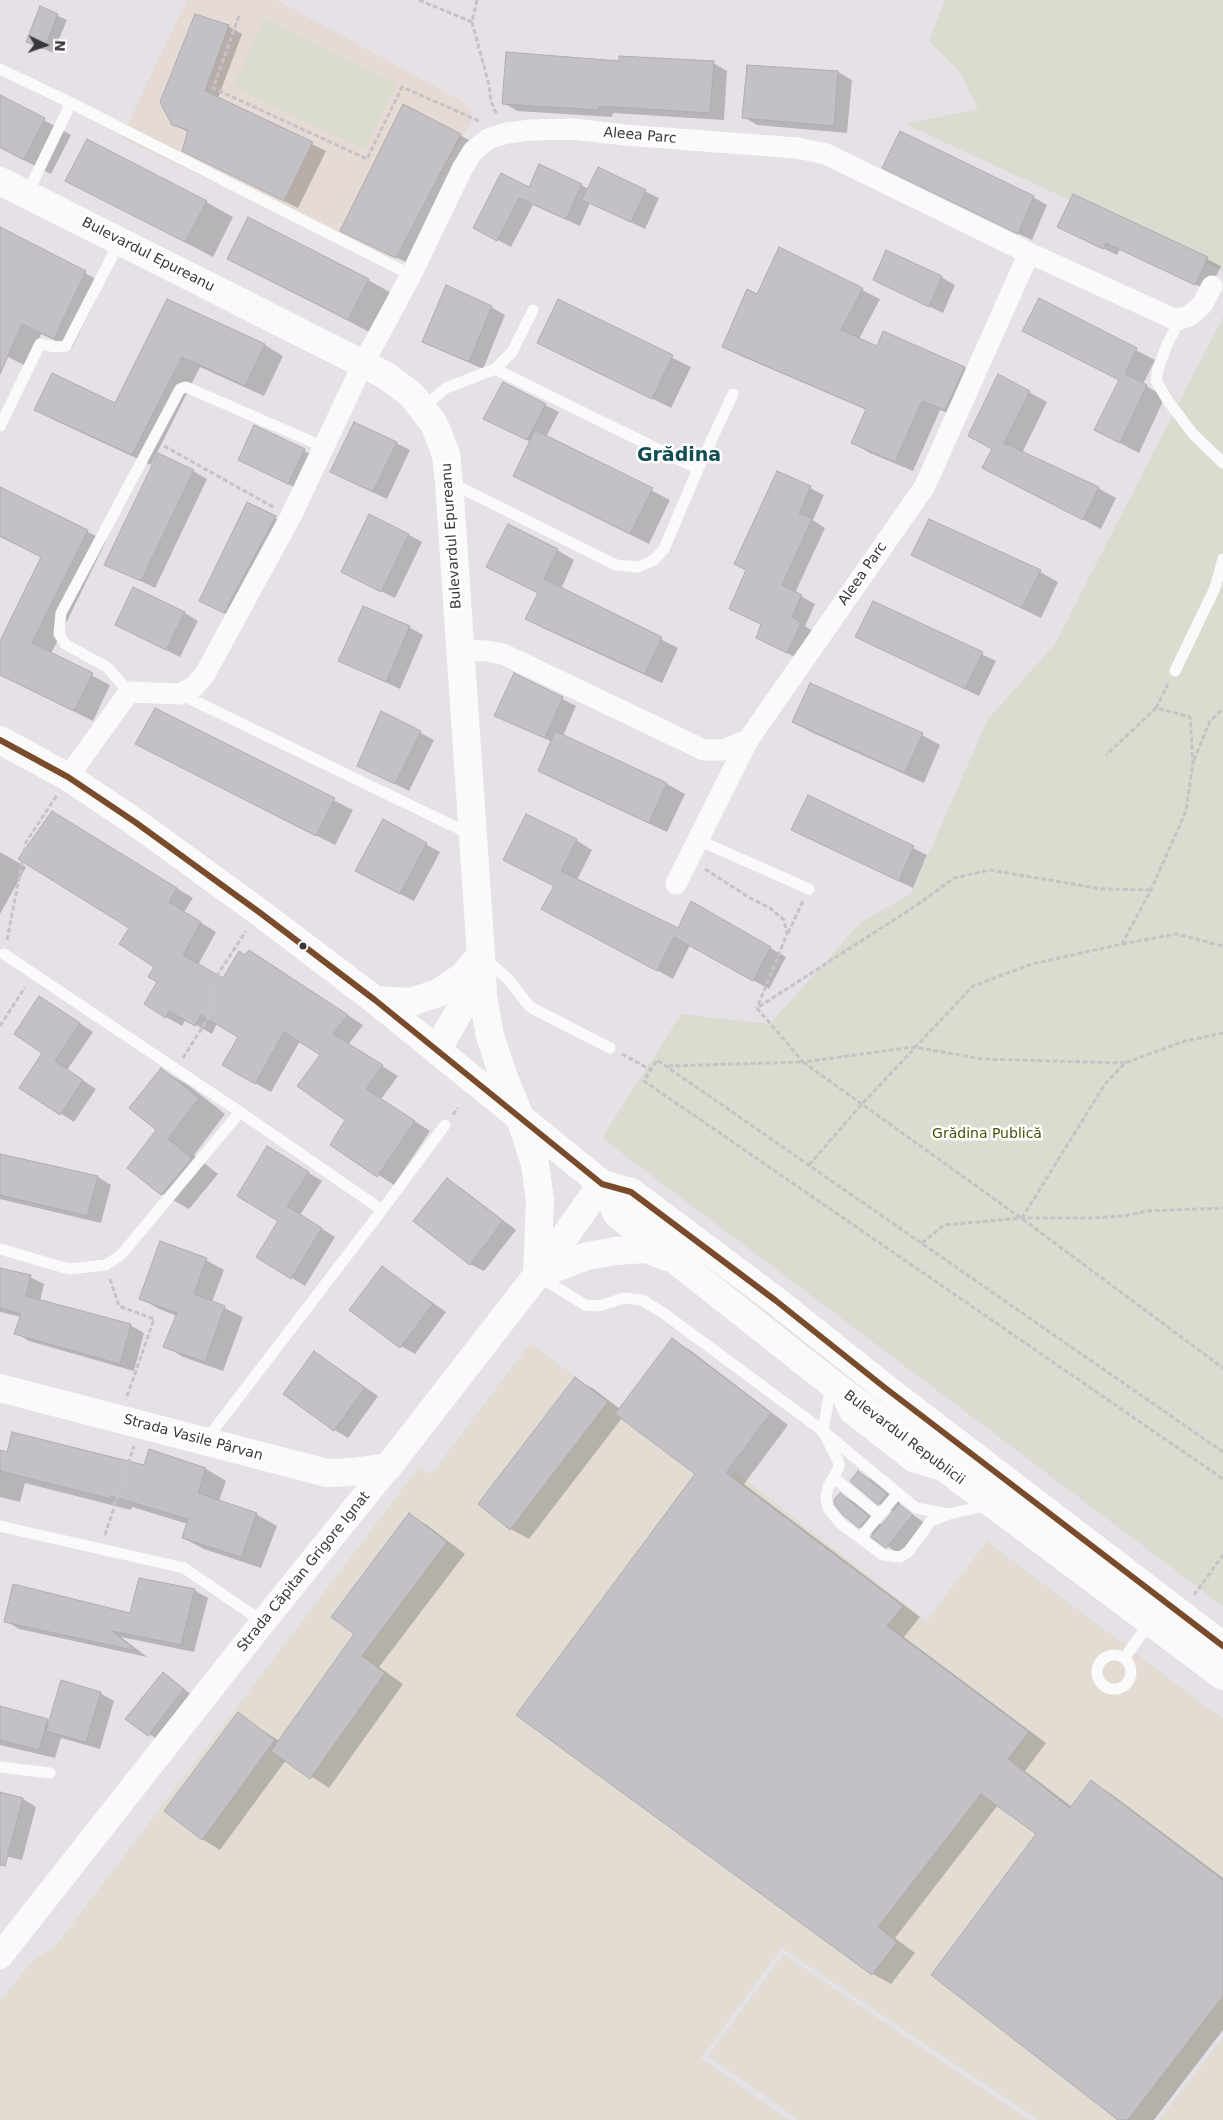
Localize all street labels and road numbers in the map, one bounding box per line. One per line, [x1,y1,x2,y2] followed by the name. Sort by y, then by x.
[603,124,677,148] street label: Aleea Parc
[79,214,217,296] street label: Bulevardul Epureanu
[439,462,465,610] street label: Bulevardul Epureanu
[835,539,891,609] street label: Aleea Parc
[840,1387,968,1489] street label: Bulevardul Republicii
[121,1411,265,1465] street label: Strada Vasile Pârvan
[234,1488,374,1656] street label: Strada Căpitan Grigore Ignat

